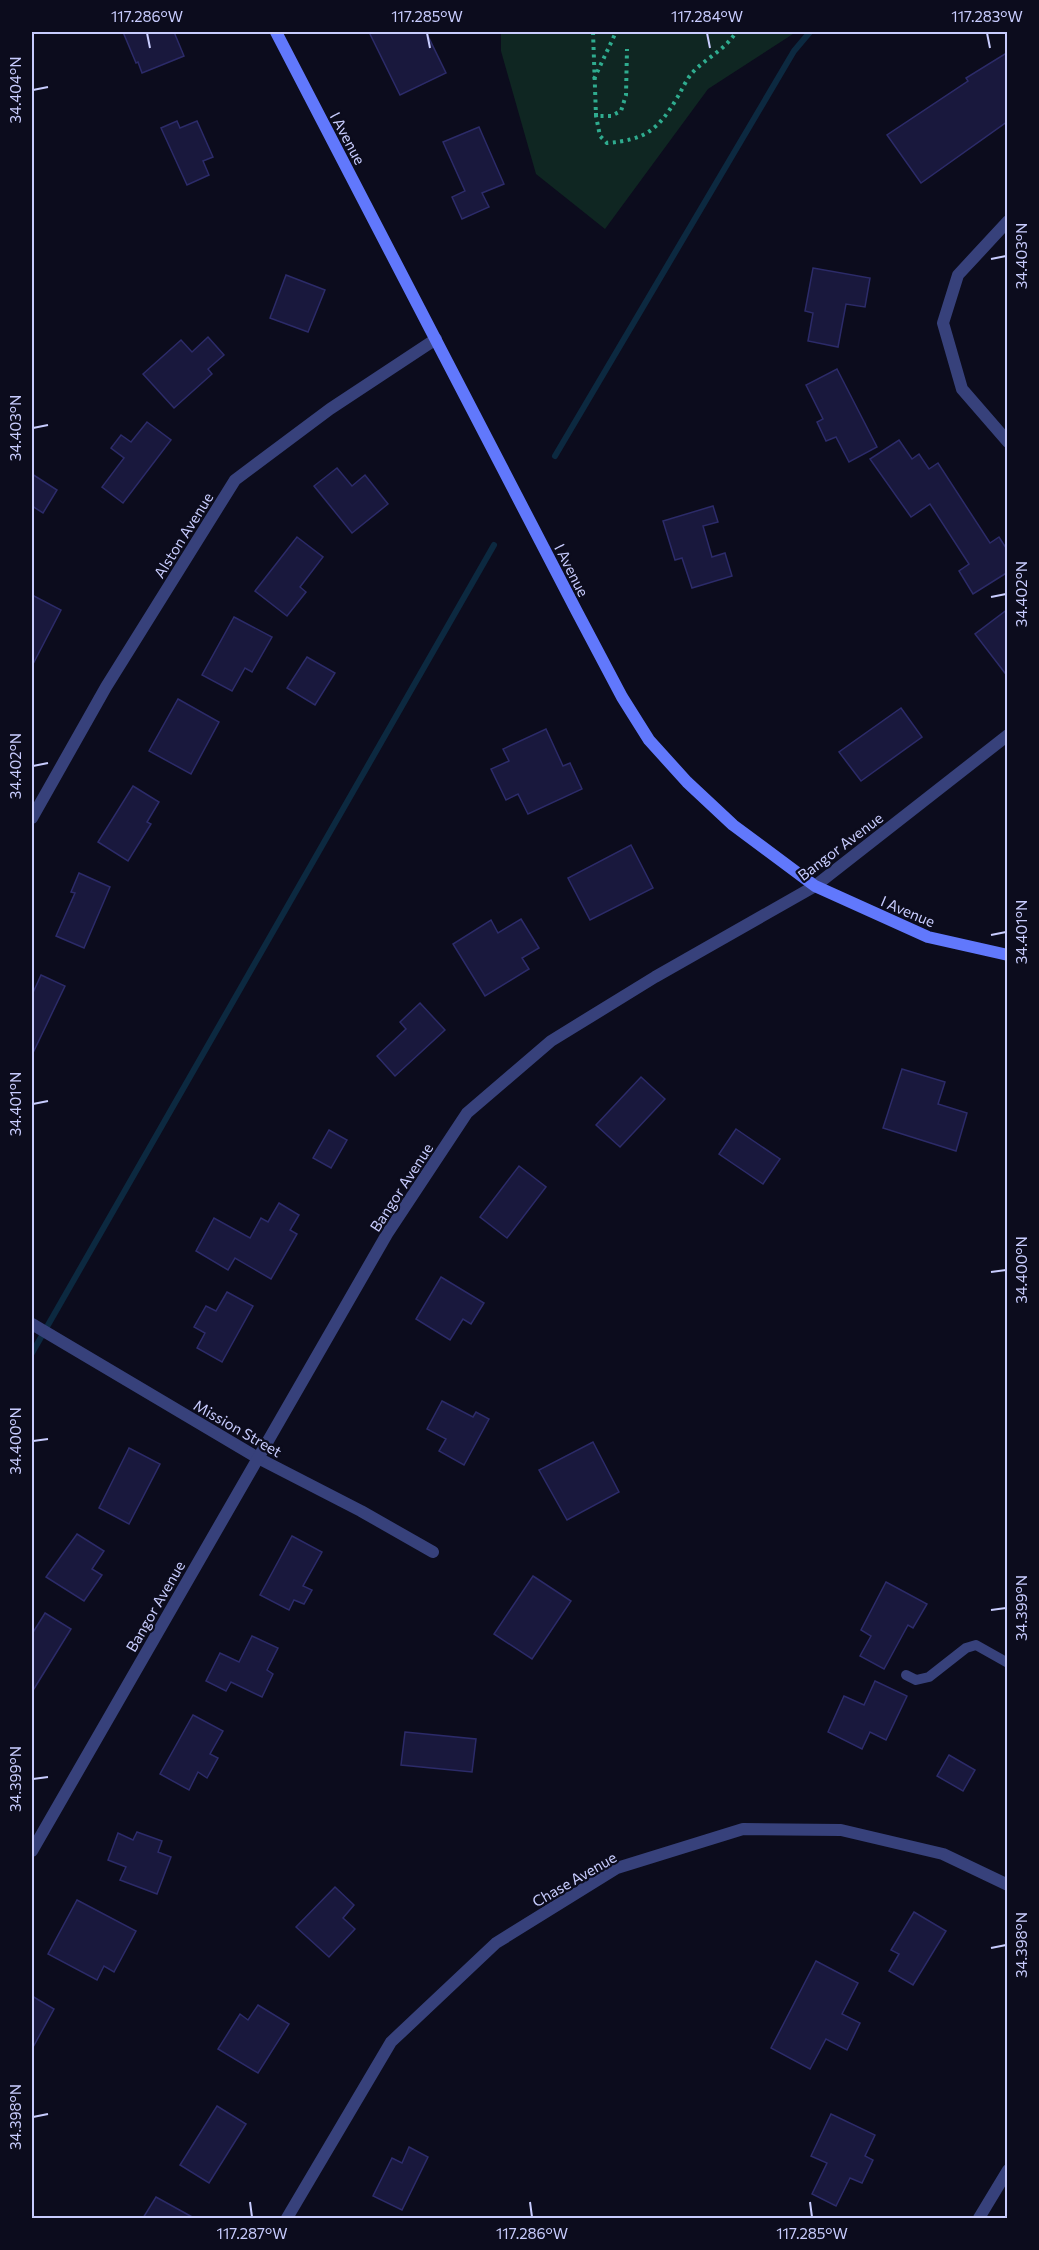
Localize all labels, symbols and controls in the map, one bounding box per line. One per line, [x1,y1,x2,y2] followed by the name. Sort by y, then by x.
[111,7,183,25] text: 117.286°W
[391,7,463,25] text: 117.285°W
[671,7,743,25] text: 117.284°W
[951,7,1023,25] text: 117.283°W
[6,57,24,123] text: 34.404°N
[327,109,369,167] street label: I Avenue
[1012,223,1030,289] text: 34.403°N
[6,395,24,461] text: 34.403°N
[150,489,216,581] street label: Alston Avenue
[551,540,593,600] street label: I Avenue
[1012,561,1030,627] text: 34.402°N
[6,733,24,799] text: 34.402°N
[794,808,886,884] street label: Bangor Avenue
[878,892,938,930] street label: I Avenue
[1012,900,1030,964] text: 34.401°N
[6,1072,24,1136] text: 34.401°N
[366,1139,436,1235] street label: Bangor Avenue
[1012,1236,1030,1304] text: 34.400°N
[191,1396,285,1460] street label: Mission Street
[6,1407,24,1475] text: 34.400°N
[122,1557,188,1655] street label: Bangor Avenue
[1012,1575,1030,1641] text: 34.399°N
[6,1746,24,1812] text: 34.399°N
[529,1848,619,1910] street label: Chase Avenue
[1012,1912,1030,1978] text: 34.398°N
[6,2084,24,2150] text: 34.398°N
[217,2224,287,2242] text: 117.287°W
[496,2224,568,2242] text: 117.286°W
[776,2224,848,2242] text: 117.285°W

